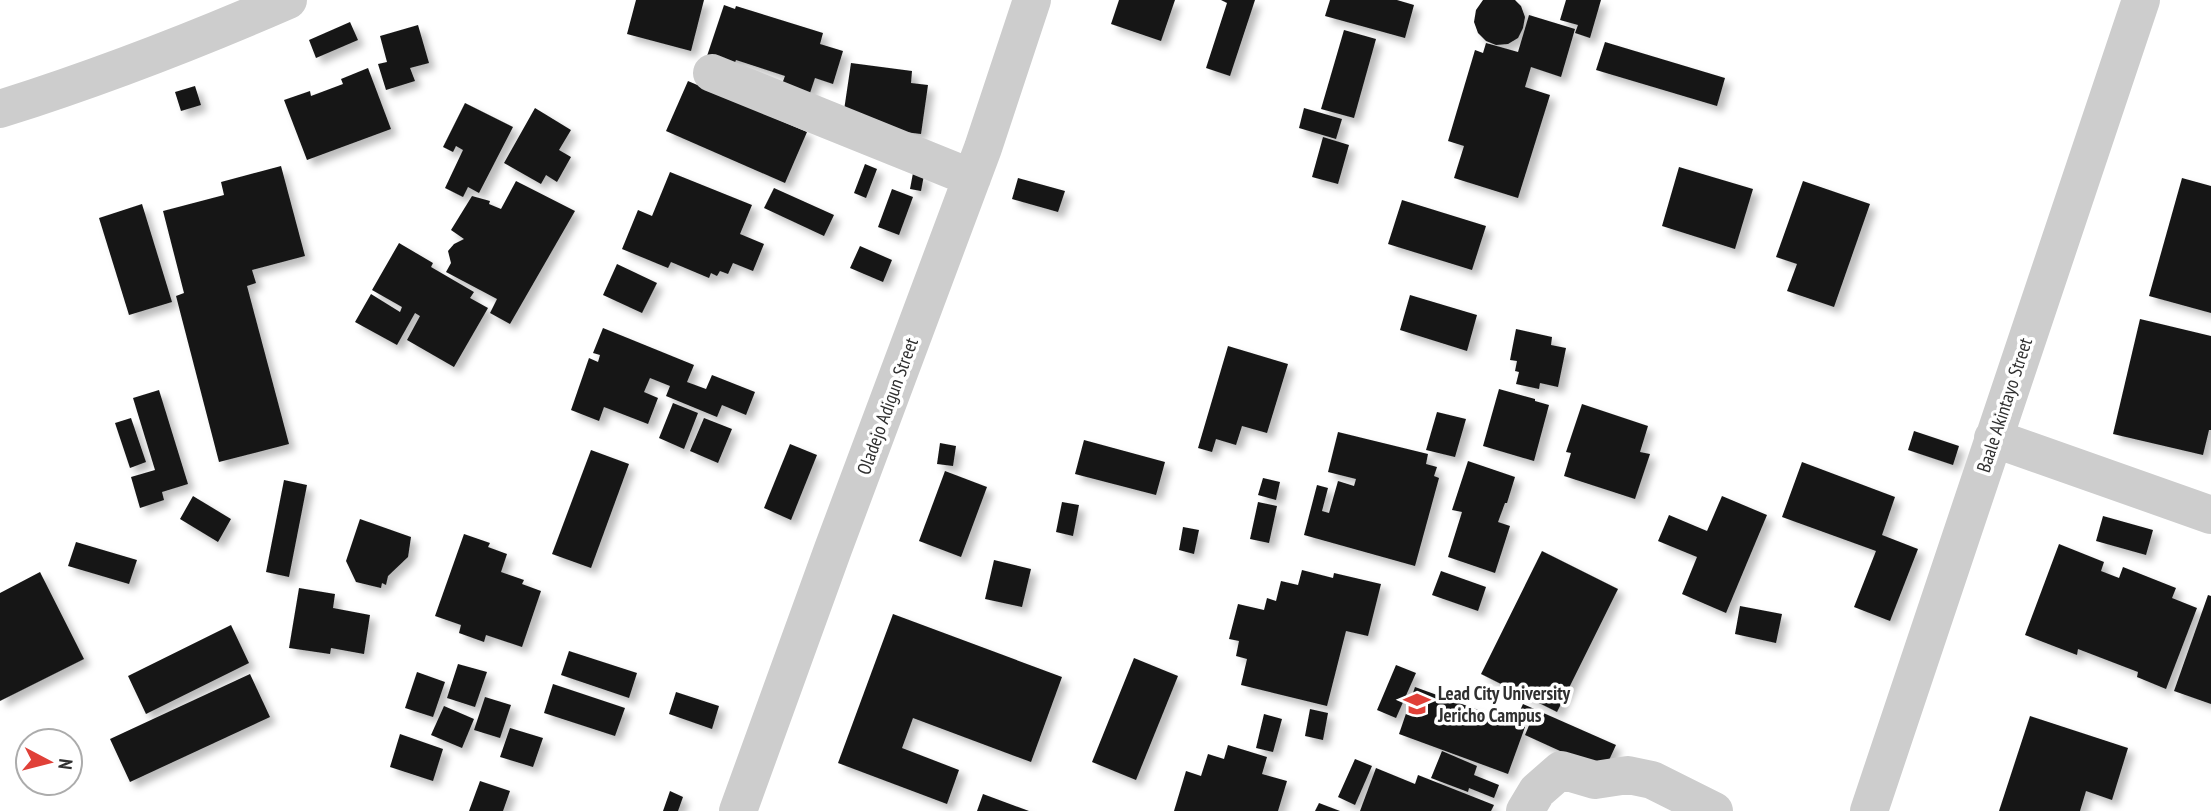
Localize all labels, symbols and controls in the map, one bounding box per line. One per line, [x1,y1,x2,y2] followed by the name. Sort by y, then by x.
[851,334,923,478] street label: Oladejo Adigun Street
[1971,334,2037,475] street label: Baale Akintayo Street
[1437,681,1570,727] place label: Lead City University Jericho Campus
[1402,689,1432,719] school or university icon: Lead City University Jericho Campus
[14,727,84,797] north arrow
[53,758,78,771] text: N

